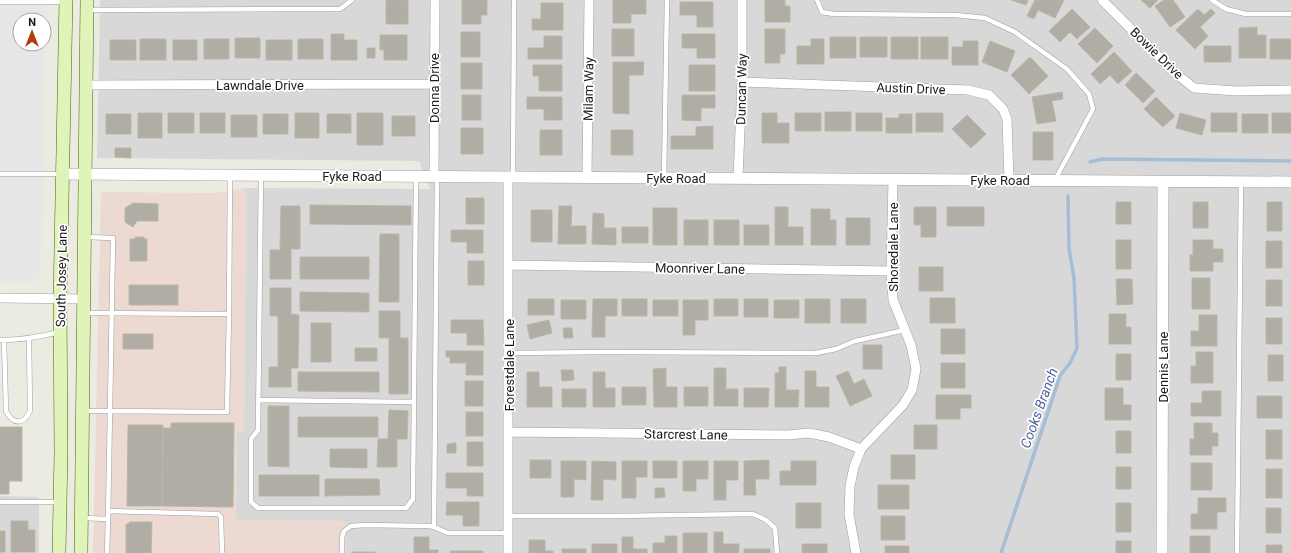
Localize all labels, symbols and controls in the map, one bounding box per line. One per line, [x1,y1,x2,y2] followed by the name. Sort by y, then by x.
[12,12,52,52] north arrow
[28,16,36,29] text: N
[1127,24,1186,82] street label: Bowie Drive
[427,53,442,123] street label: Donna Drive
[733,53,750,125] street label: Duncan Way
[580,57,597,121] street label: Milam Way
[216,78,304,93] street label: Lawndale Drive
[876,80,946,97] street label: Austin Drive
[322,169,382,184] street label: Fyke Road
[646,171,706,186] street label: Fyke Road
[970,173,1030,188] street label: Fyke Road
[886,202,901,292] street label: Shoredale Lane
[53,225,70,327] street label: South Josey Lane
[655,260,745,277] street label: Moonriver Lane
[502,319,517,411] street label: Forestdale Lane
[1156,331,1171,403] street label: Dennis Lane
[1017,366,1061,450] water label: Cooks Branch
[644,426,728,443] street label: Starcrest Lane

